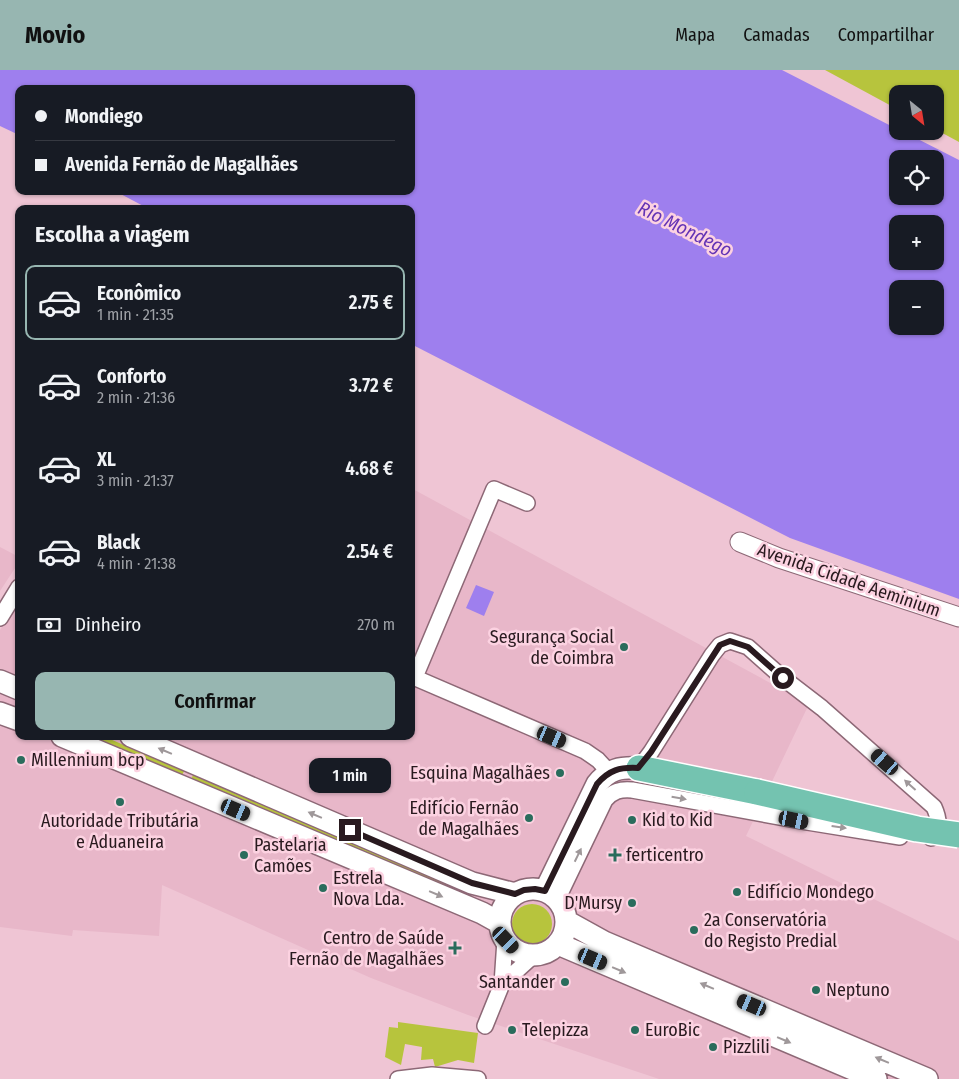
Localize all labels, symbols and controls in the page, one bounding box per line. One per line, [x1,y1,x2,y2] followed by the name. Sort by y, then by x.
[25,21,85,49] text: Movio
[675,24,715,46] text: Mapa
[743,24,810,46] text: Camadas
[838,24,934,46] text: Compartilhar
[889,85,944,140] north arrow
[889,85,944,335] map controls
[65,105,143,128] text: Mondiego
[889,150,944,205] button: locate
[65,153,298,176] text: Avenida Fernão de Magalhães
[634,196,736,262] water label: Rio Mondego
[889,215,944,270] button: +
[35,221,190,248] text: Escolha a viagem
[37,280,82,325] icon: car
[889,280,944,335] button: −
[97,282,181,305] text: Econômico
[349,291,393,314] text: 2.75 €
[97,305,174,324] text: 1 min · 21:35
[37,363,82,408] icon: car
[97,365,166,388] text: Conforto
[349,374,393,397] text: 3.72 €
[97,388,175,407] text: 2 min · 21:36
[37,446,82,491] icon: car
[97,448,116,471] text: XL
[345,457,393,480] text: 4.68 €
[97,471,174,490] text: 3 min · 21:37
[37,529,82,574] icon: car
[97,531,140,554] text: Black
[755,538,943,622] street label: Avenida Cidade Aeminium
[347,540,393,563] text: 2.54 €
[97,554,176,573] text: 4 min · 21:38
[35,611,63,639] icon: cash
[75,613,141,636] text: Dinheiro
[357,615,395,634] text: 270 m
[490,626,614,669] place label: Segurança Social de Coimbra
[618,641,630,653] marker: Segurança Social de Coimbra
[772,667,794,689] route start
[35,672,395,730] button: Confirmar
[535,724,568,750] car
[158,746,172,754] one-way arrow
[868,746,901,778] car
[31,749,145,771] place label: Millennium bcp
[15,754,27,766] marker: Millennium bcp
[309,758,391,792] callout: 1 min
[410,762,550,784] place label: Esquina Magalhães
[333,766,367,785] text: 1 min
[554,767,566,779] marker: Esquina Magalhães
[903,779,916,790] one-way arrow
[672,795,688,803] one-way arrow
[114,796,126,808] marker: Autoridade Tributária e Aduaneira
[219,797,252,823] car
[409,797,519,840] place label: Edifício Fernão de Magalhães
[642,809,713,831] place label: Kid to Kid
[41,810,199,853] place label: Autoridade Tributária e Aduaneira
[777,810,810,830] car
[307,811,322,819] one-way arrow
[523,812,535,824] marker: Edifício Fernão de Magalhães
[626,814,638,826] marker: Kid to Kid
[339,819,361,841] route end
[832,823,848,831] one-way arrow
[254,834,327,877] place label: Pastelaria Camões
[626,844,704,866] place label: ferticentro
[574,848,582,862] one-way arrow
[608,848,622,862] marker: ferticentro
[238,849,250,861] marker: Pastelaria Camões
[333,867,404,910] place label: Estrela Nova Lda.
[747,881,874,903] place label: Edifício Mondego
[317,882,329,894] marker: Estrela Nova Lda.
[731,886,743,898] marker: Edifício Mondego
[429,890,443,898] one-way arrow
[564,892,622,914] place label: D'Mursy
[626,897,638,909] marker: D'Mursy
[704,909,837,952] place label: 2a Conservatória do Registo Predial
[490,924,521,956] car
[688,924,700,936] marker: 2a Conservatória do Registo Predial
[289,927,444,970] place label: Centro de Saúde Fernão de Magalhães
[448,941,462,955] marker: Centro de Saúde Fernão de Magalhães
[576,946,609,972] car
[612,966,626,974] one-way arrow
[479,971,556,993] place label: Santander
[559,976,571,988] marker: Santander
[826,979,890,1001] place label: Neptuno
[700,981,715,989] one-way arrow
[810,984,822,996] marker: Neptuno
[735,992,768,1018] car
[522,1019,589,1041] place label: Telepizza
[645,1019,700,1041] place label: EuroBic
[506,1024,518,1036] marker: Telepizza
[629,1024,641,1036] marker: EuroBic
[723,1036,770,1058] place label: Pizzlili
[777,1036,792,1044] one-way arrow
[707,1041,719,1053] marker: Pizzlili
[874,1056,889,1064] one-way arrow

